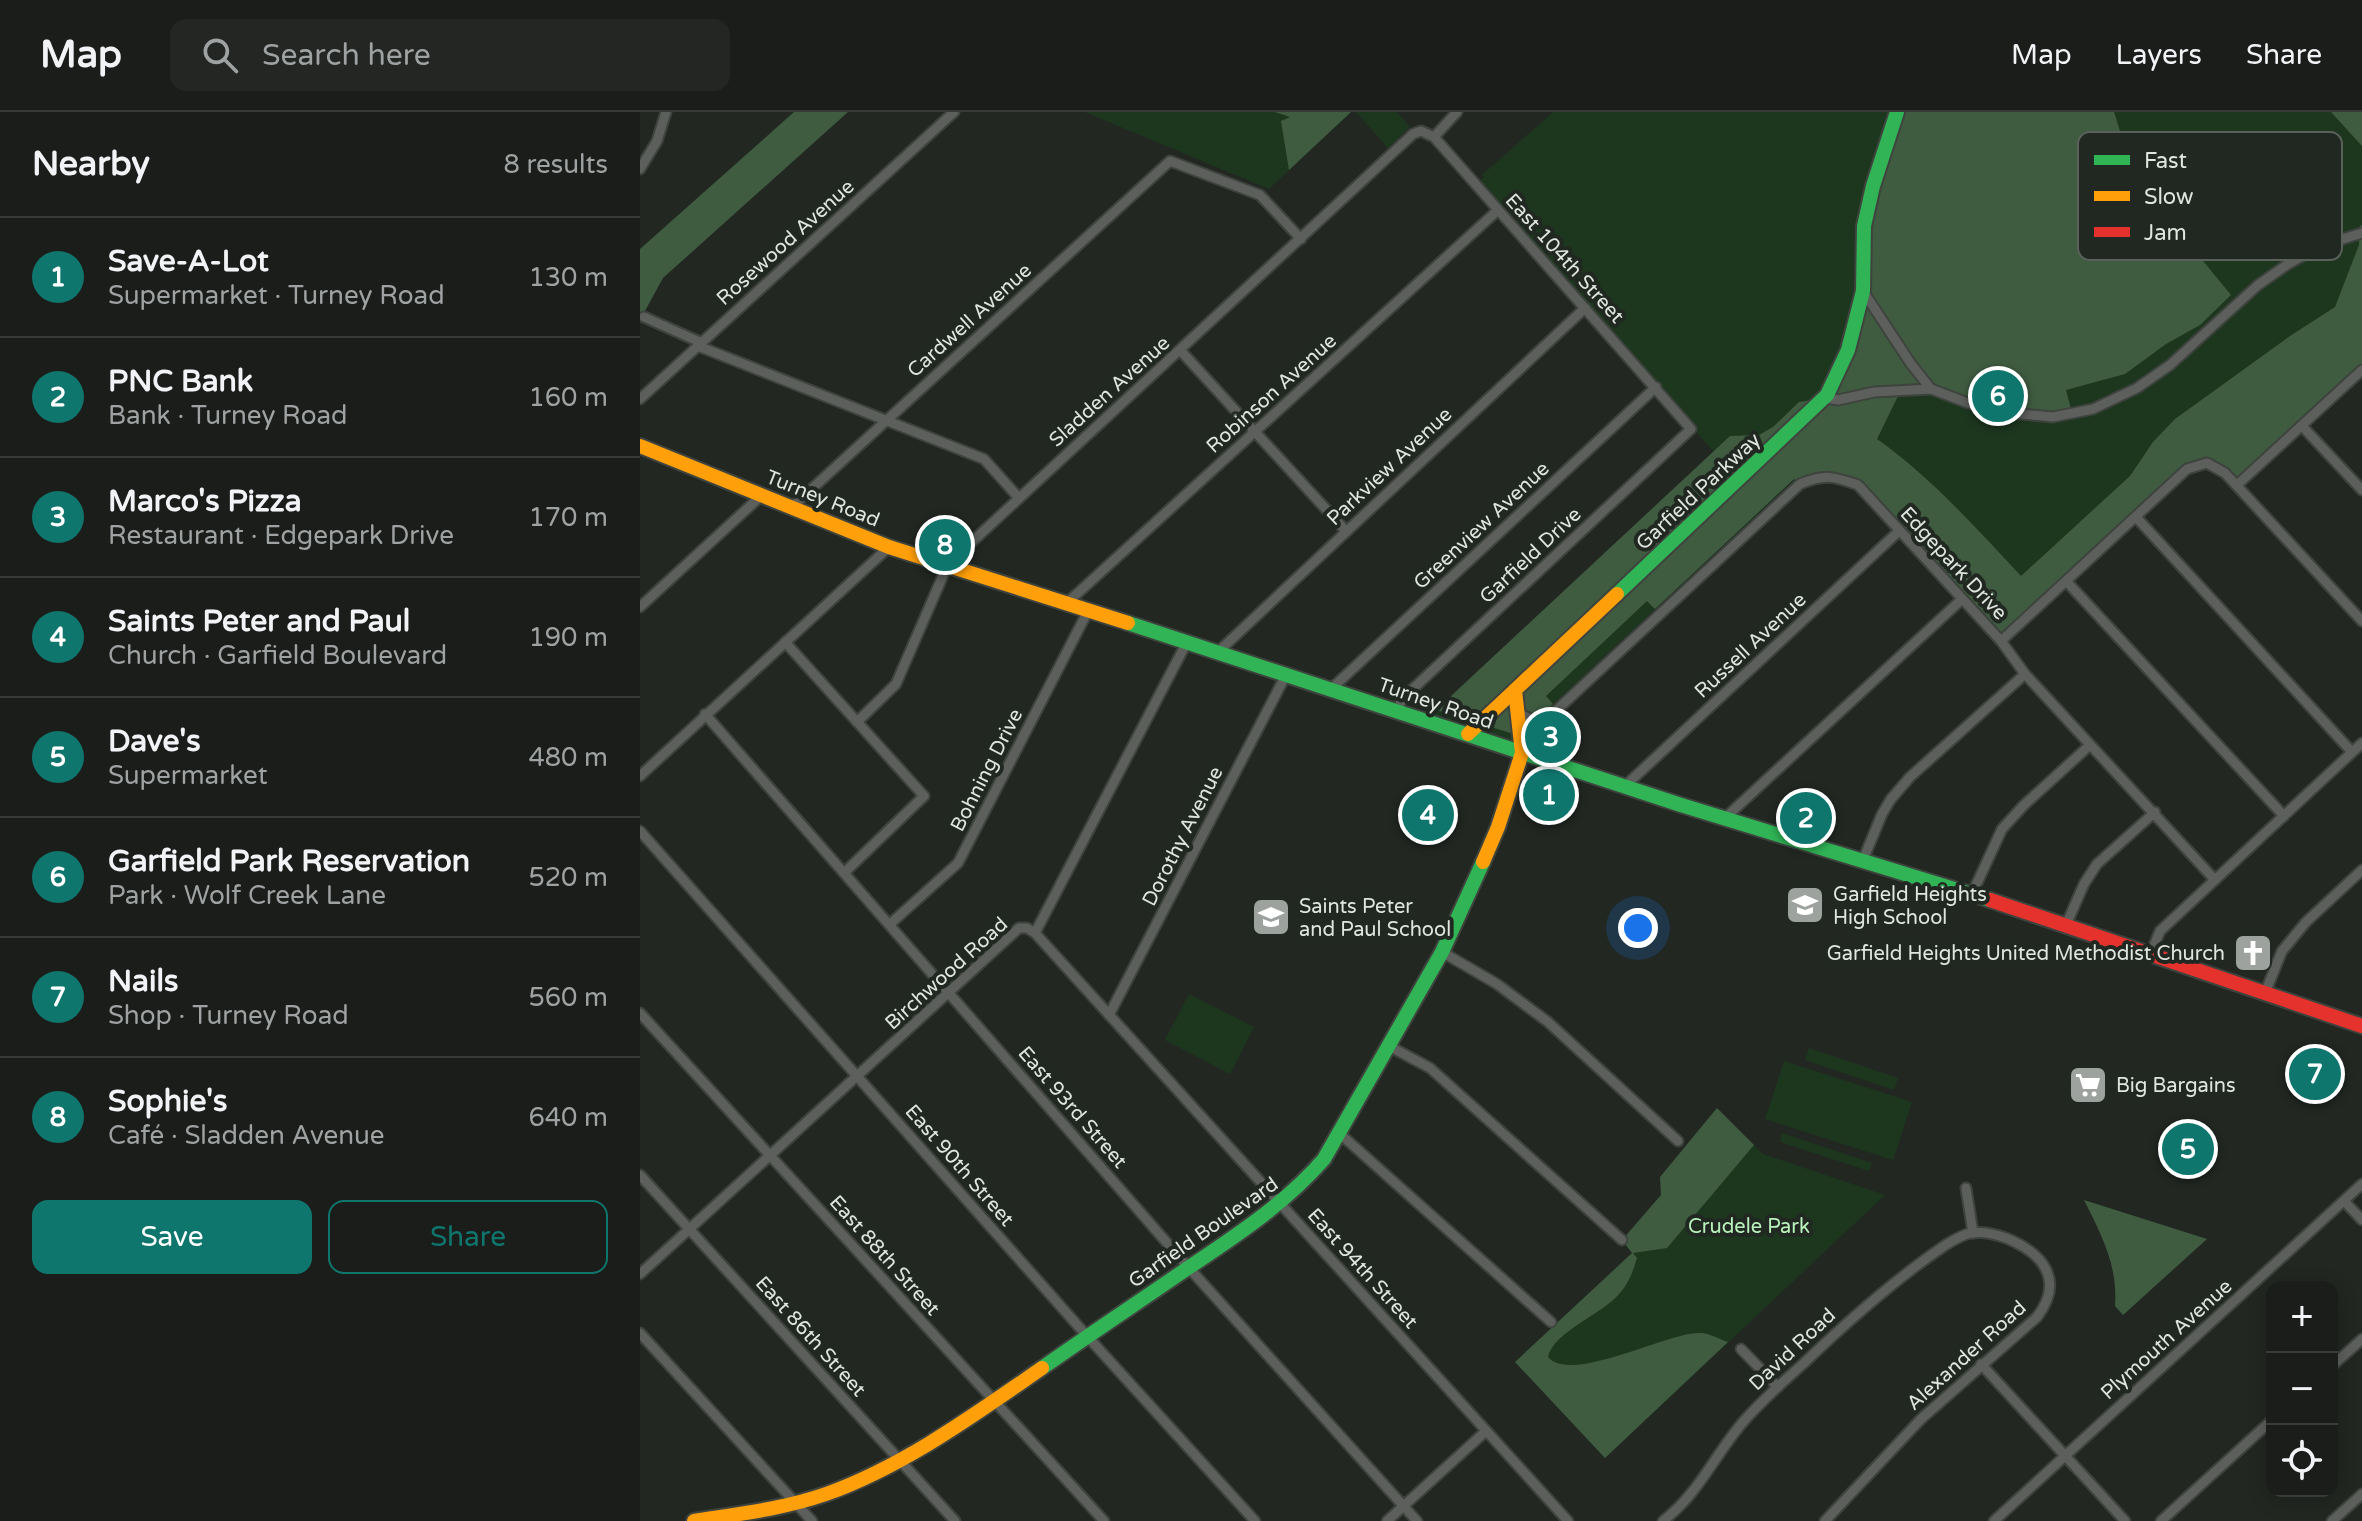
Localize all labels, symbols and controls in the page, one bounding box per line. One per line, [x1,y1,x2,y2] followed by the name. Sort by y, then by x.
[170,19,730,91] search box
[40,32,122,78] text: Map
[198,33,242,77] icon: search
[262,37,431,74] text: Search here
[2011,38,2072,72] text: Map
[2116,38,2202,72] text: Layers
[2246,38,2322,72] text: Share
[2078,132,2342,260] legend
[32,144,150,185] text: Nearby
[2144,148,2187,174] text: Fast
[503,149,608,180] text: 8 results
[712,175,859,311] street label: Rosewood Avenue
[2144,184,2194,210] text: Slow
[1500,189,1629,329] street label: East 104th Street
[2144,220,2187,246] text: Jam
[108,243,269,280] text: Save-A-Lot
[903,259,1037,383] street label: Cardwell Avenue
[50,262,66,293] text: 1
[528,262,608,293] text: 130 m
[108,280,445,311] text: Supermarket · Turney Road
[1202,329,1342,459] street label: Robinson Avenue
[1044,331,1175,452] street label: Sladden Avenue
[108,363,253,400] text: PNC Bank
[1972,366,2024,426] pin: 6
[50,382,66,413] text: 2
[528,382,608,413] text: 160 m
[108,400,347,431] text: Bank · Turney Road
[1322,403,1457,531] street label: Parkview Avenue
[1632,428,1766,555] street label: Garfield Parkway
[1409,457,1554,595] street label: Greenview Avenue
[762,465,883,533] street label: Turney Road
[108,483,302,520] text: Marco's Pizza
[50,502,66,533] text: 3
[528,502,608,533] text: 170 m
[1895,502,2012,625] street label: Edgepark Drive
[1475,503,1586,609] street label: Garfield Drive
[919,515,971,575] pin: 8
[108,520,454,551] text: Restaurant · Edgepark Drive
[1690,588,1811,704] street label: Russell Avenue
[108,603,410,640] text: Saints Peter and Paul
[50,622,66,653] text: 4
[528,622,608,653] text: 190 m
[108,640,447,671] text: Church · Garfield Boulevard
[1375,673,1497,735] street label: Turney Road
[946,705,1028,836] street label: Bohning Drive
[1525,707,1577,767] pin: 3
[108,723,201,760] text: Dave's
[50,742,66,773] text: 5
[528,742,608,773] text: 480 m
[108,760,268,791] text: Supermarket
[1137,763,1228,910] street label: Dorothy Avenue
[1523,765,1575,825] pin: 1
[1402,785,1454,845] pin: 4
[1780,788,1832,848] pin: 2
[108,843,470,880] text: Garfield Park Reservation
[50,862,66,893] text: 6
[528,862,608,893] text: 520 m
[108,880,386,911] text: Park · Wolf Creek Lane
[1833,883,1987,930] place label: Garfield Heights High School
[1784,884,1826,926] school or university icon: Garfield Heights High School
[1299,895,1451,942] place label: Saints Peter and Paul School
[1250,896,1292,938] school or university icon: Saints Peter and Paul School
[1618,908,1658,948] your location
[880,912,1013,1035] street label: Birchwood Road
[2232,932,2274,974] church icon: Garfield Heights United Methodist Church
[1827,942,2225,966] place label: Garfield Heights United Methodist Church
[108,963,178,1000] text: Nails
[50,982,66,1013] text: 7
[528,982,608,1013] text: 560 m
[108,1000,349,1031] text: Shop · Turney Road
[1013,1042,1132,1174] street label: East 93rd Street
[2289,1044,2341,1104] pin: 7
[2067,1064,2109,1106] supermarket icon: Big Bargains
[2116,1074,2236,1098] place label: Big Bargains
[108,1083,227,1120] text: Sophie's
[900,1100,1019,1232] street label: East 90th Street
[50,1102,66,1133] text: 8
[528,1102,608,1133] text: 640 m
[2162,1119,2214,1179] pin: 5
[108,1120,385,1151] text: Café · Sladden Avenue
[1124,1172,1283,1293] street label: Garfield Boulevard
[824,1191,945,1321] street label: East 88th Street
[32,1200,312,1274] button: Save
[328,1200,608,1274] button: Share
[1302,1204,1423,1334] street label: East 94th Street
[1688,1215,1810,1239] park label: Crudele Park
[750,1272,871,1402] street label: East 86th Street
[2096,1275,2237,1405] street label: Plymouth Avenue
[2266,1281,2338,1497] map controls
[2266,1281,2338,1353] button: +
[1902,1296,2031,1416] street label: Alexander Road
[1744,1304,1841,1396] street label: David Road
[2266,1353,2338,1425] button: −
[2266,1425,2338,1497] button: locate

